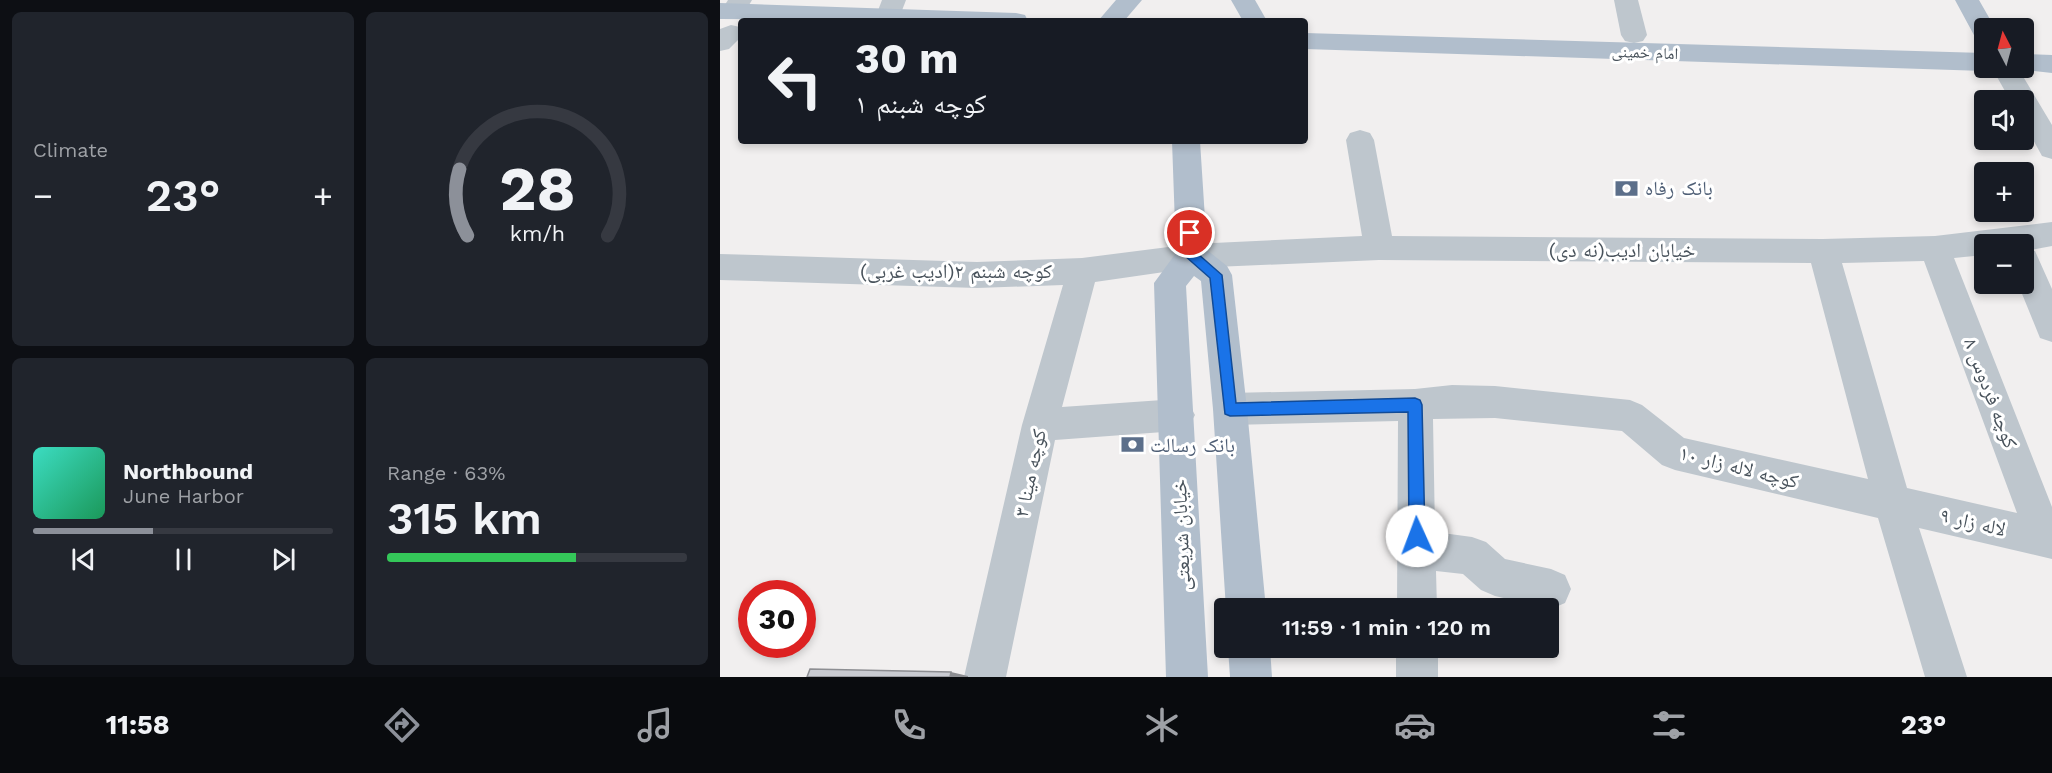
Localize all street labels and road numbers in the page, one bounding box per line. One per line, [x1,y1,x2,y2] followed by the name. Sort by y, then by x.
[1611,42,1679,64] street label: امام خمینی
[1549,238,1695,262] street label: خیابان ادیب(نه دی)
[860,259,1052,285] street label: کوچه شبنم ۲(ادیب غربی)
[1959,334,2023,452] street label: کوچه فردوس ۸
[1009,427,1051,519] street label: کوچه مینا ۳
[1677,441,1801,493] street label: کوچه لاله زار ۱۰
[1167,479,1195,591] street label: خیابان شریعتی
[1938,503,2008,541] street label: لاله زار ۹

